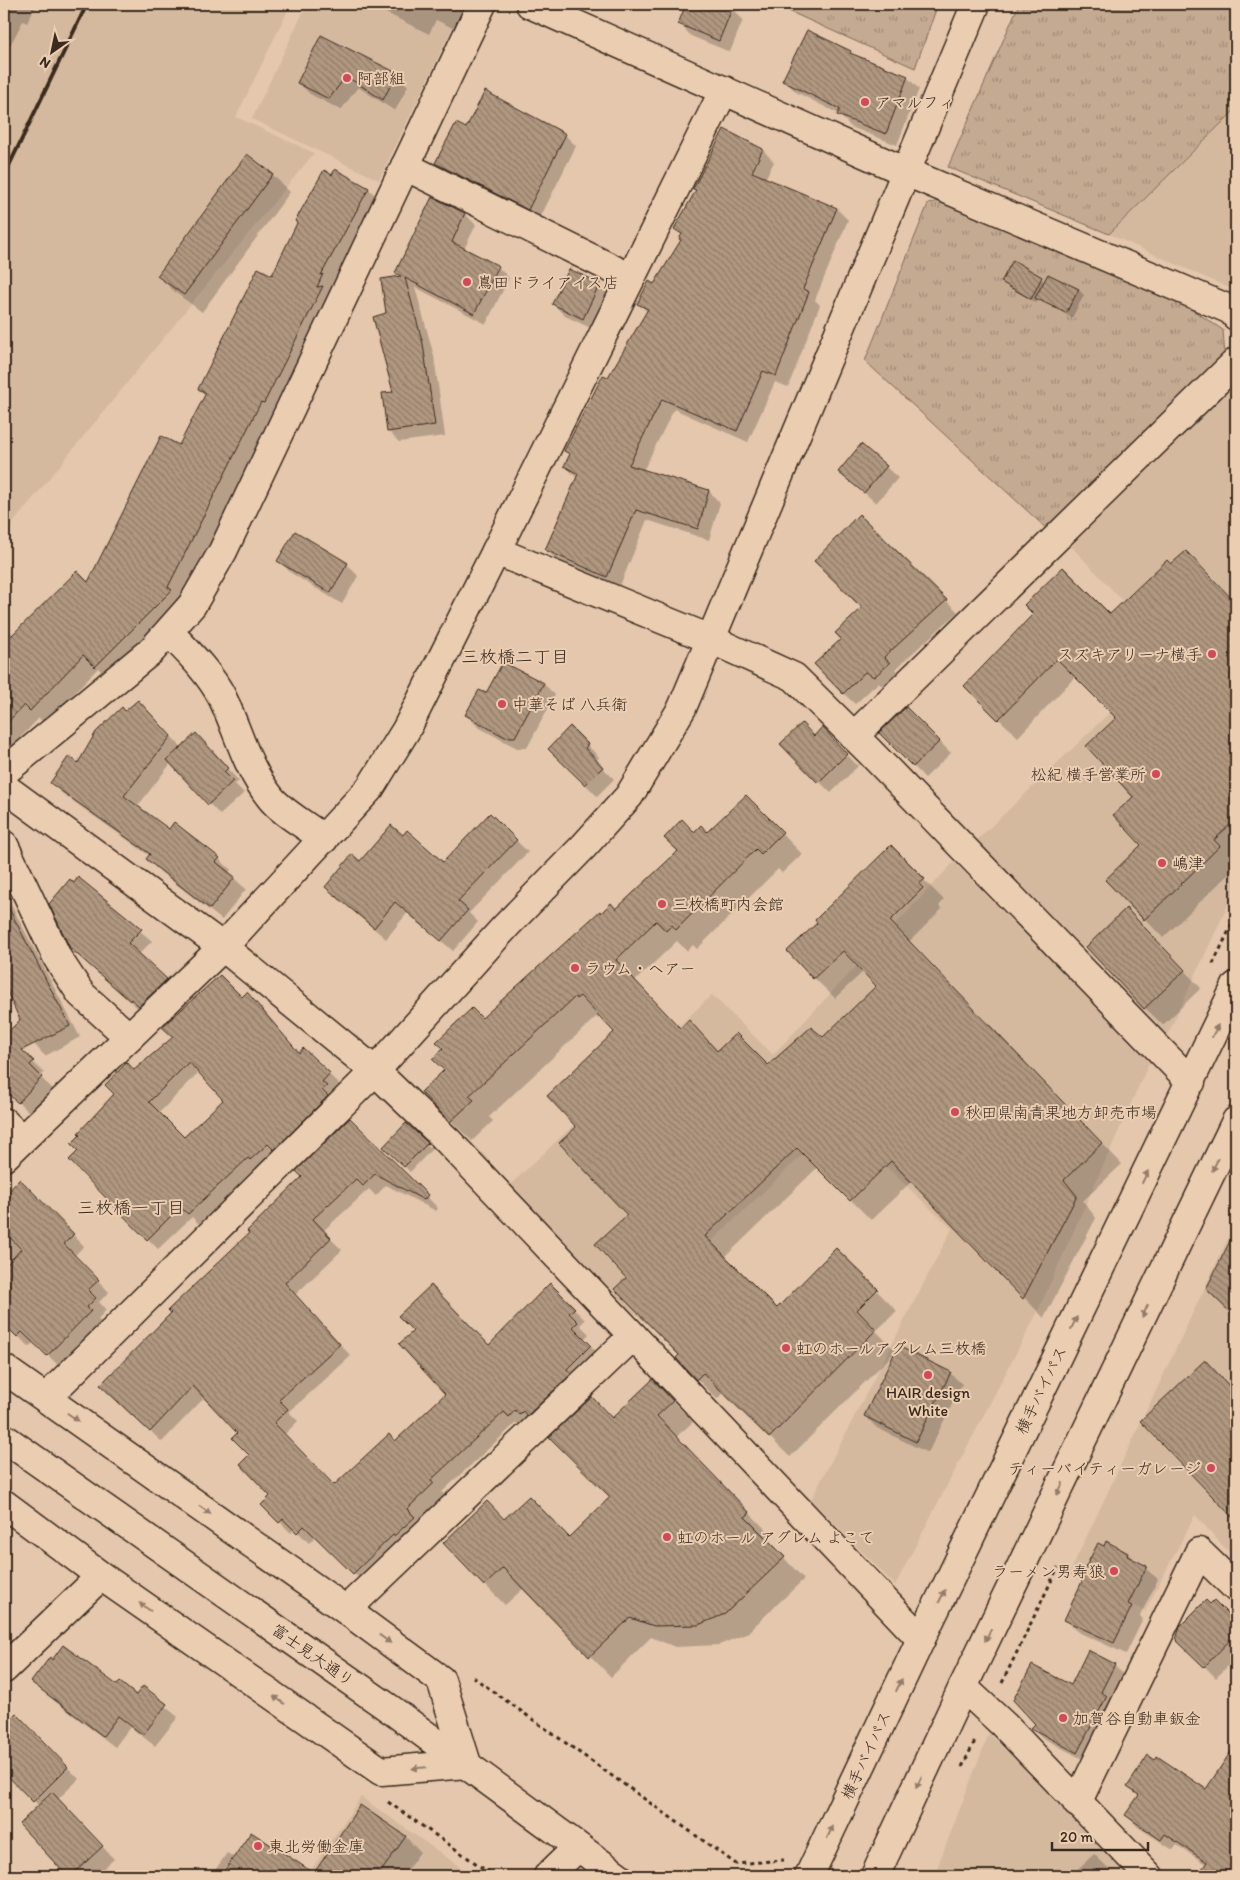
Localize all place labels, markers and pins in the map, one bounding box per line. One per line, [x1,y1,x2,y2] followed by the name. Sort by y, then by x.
[357,69,405,88] place label: 阿部組
[341,72,353,84] marker: 阿部組
[875,93,955,112] place label: アマルフィ
[859,96,871,108] marker: アマルフィ
[477,273,619,292] place label: 嶌田ドライアイス店
[461,276,473,288] marker: 嶌田ドライアイス店
[1057,645,1202,664] place label: スズキアリーナ横手
[1206,648,1218,660] marker: スズキアリーナ横手
[512,695,628,714] place label: 中華そば 八兵衛
[496,698,508,710] marker: 中華そば 八兵衛
[1030,765,1146,784] place label: 松紀 横手営業所
[1150,768,1162,780] marker: 松紀 横手営業所
[1172,854,1204,873] place label: 嶋津
[1156,857,1168,869] marker: 嶋津
[672,895,784,914] place label: 三枚橋町内会館
[656,898,668,910] marker: 三枚橋町内会館
[585,959,695,978] place label: ラウム・ヘアー
[569,962,581,974] marker: ラウム・ヘアー
[965,1103,1157,1122] place label: 秋田県南青果地方卸売市場
[949,1106,961,1118] marker: 秋田県南青果地方卸売市場
[796,1339,986,1358] place label: 虹のホールアグレム三枚橋
[780,1342,792,1354] marker: 虹のホールアグレム三枚橋
[922,1369,934,1381] marker: HAIR design White
[886,1383,970,1420] place label: HAIR design White
[1008,1459,1201,1478] place label: ティーバイティーガレージ
[1205,1462,1217,1474] marker: ティーバイティーガレージ
[677,1528,875,1547] place label: 虹のホール アグレム よこて
[661,1531,673,1543] marker: 虹のホール アグレム よこて
[992,1562,1105,1581] place label: ラーメン男寿狼
[1108,1565,1120,1577] marker: ラーメン男寿狼
[1073,1709,1201,1728] place label: 加賀谷自動車鈑金
[1057,1712,1069,1724] marker: 加賀谷自動車鈑金
[268,1837,364,1856] place label: 東北労働金庫
[252,1840,264,1852] marker: 東北労働金庫

